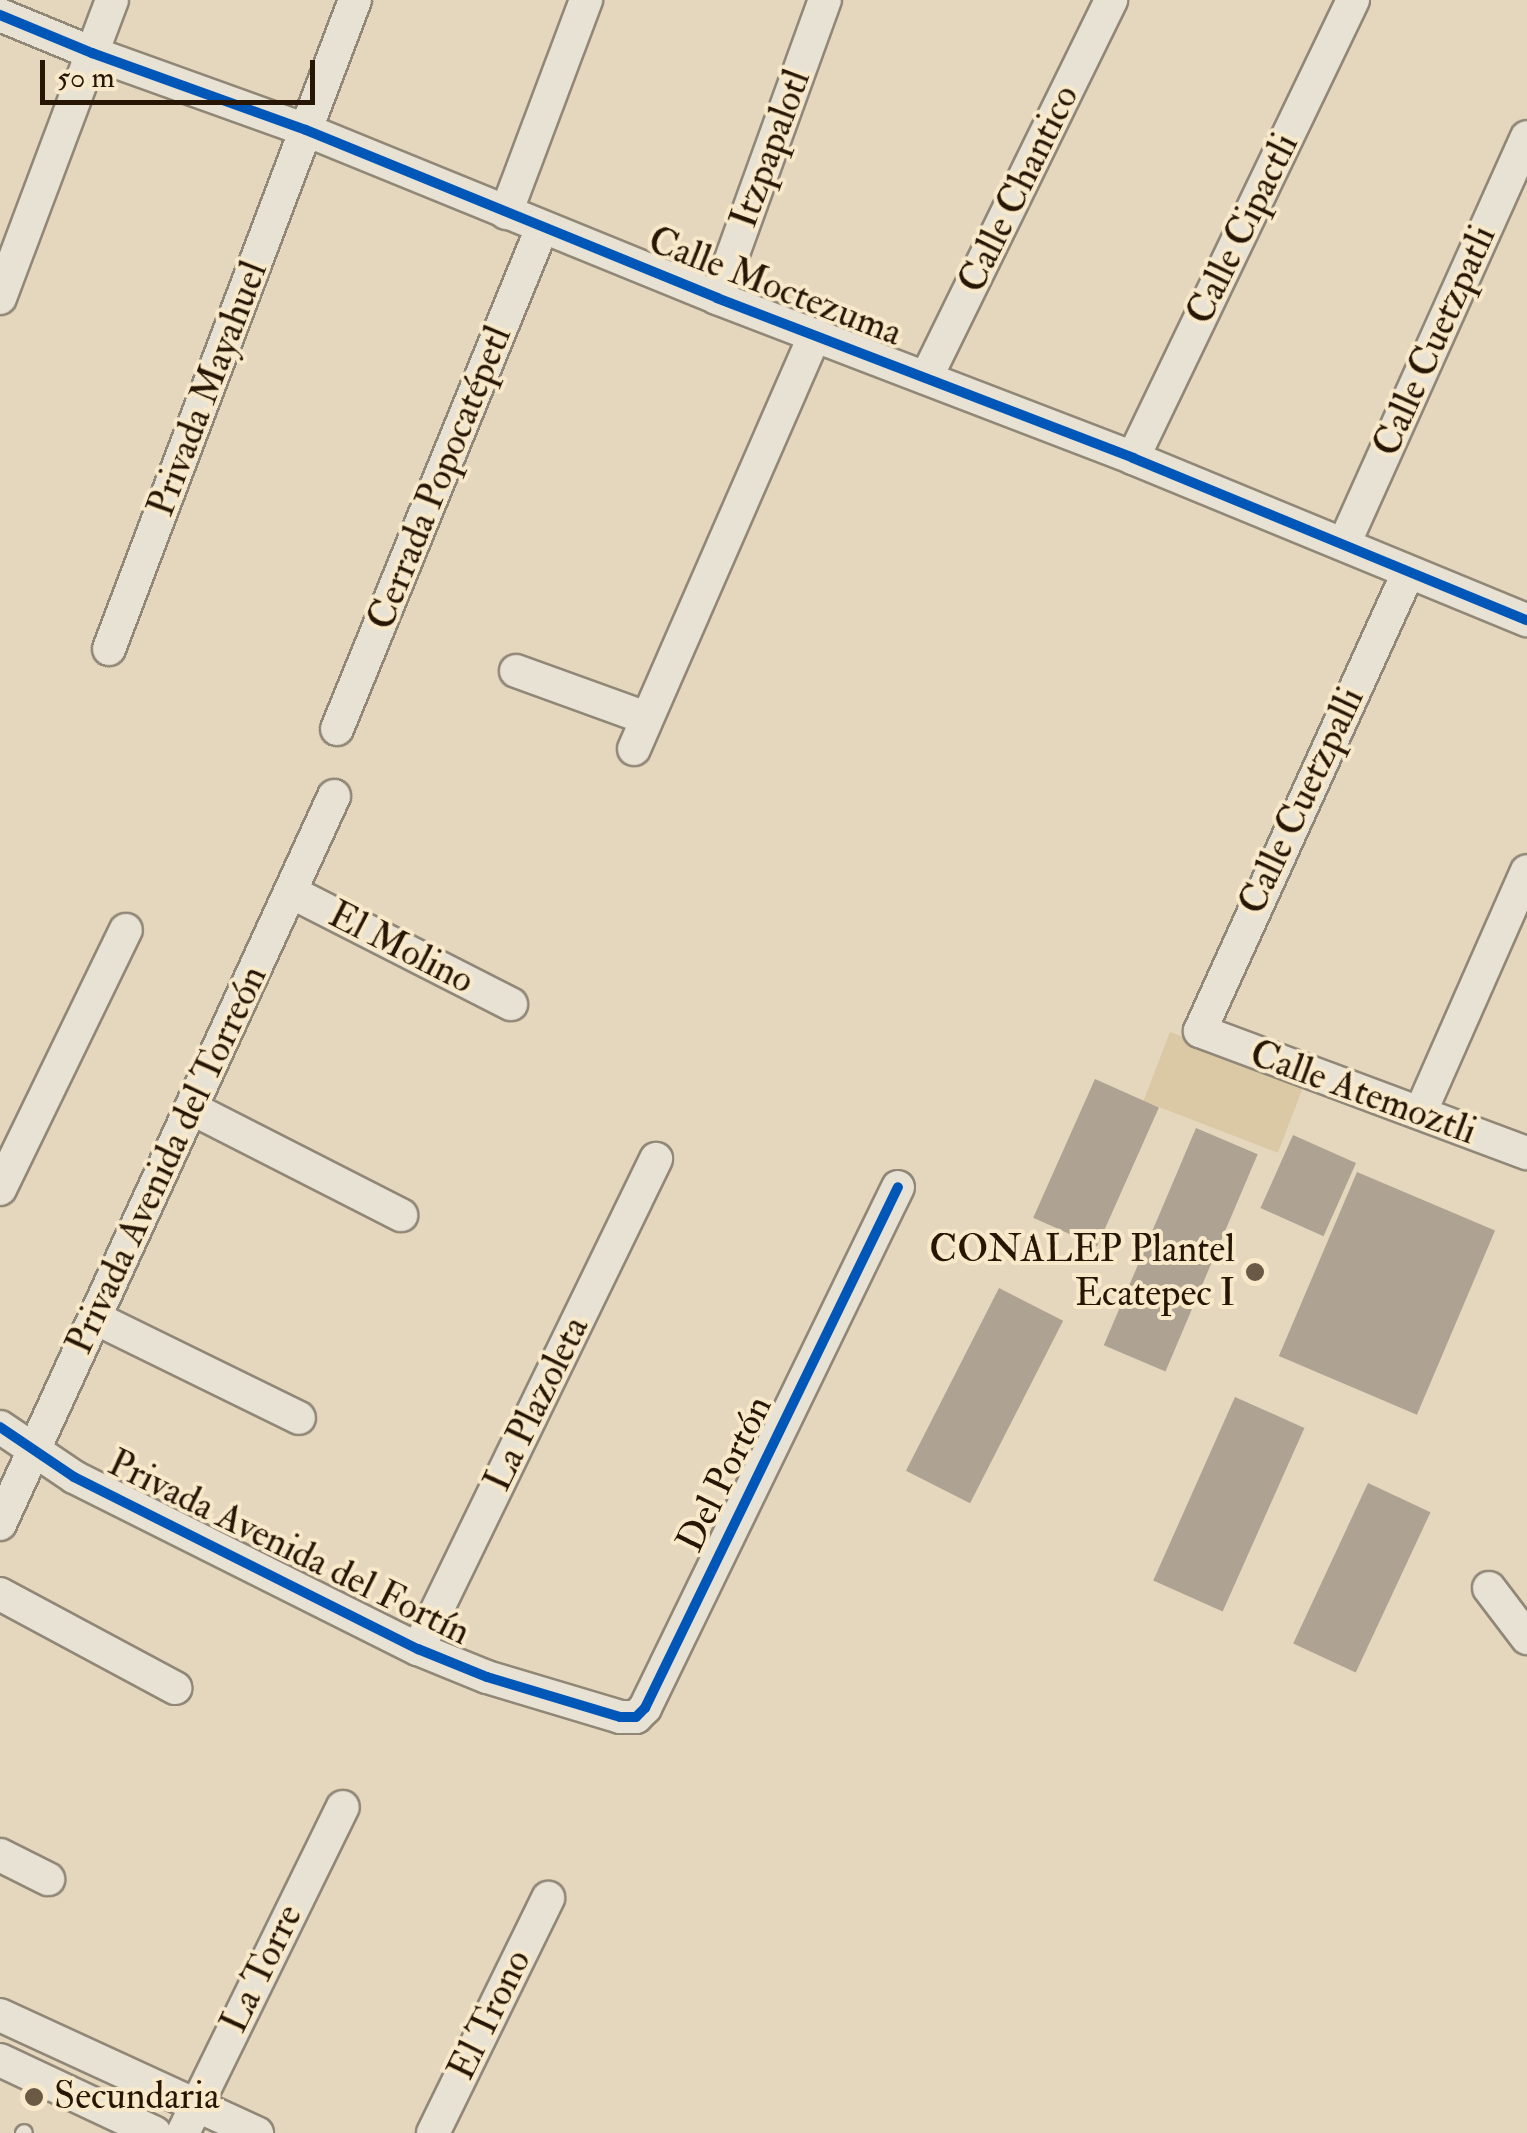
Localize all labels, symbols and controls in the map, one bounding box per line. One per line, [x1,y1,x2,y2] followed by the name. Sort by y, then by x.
[45,40,320,102] scale bar
[57,59,115,96] text: 50 m
[721,64,821,234] street label: Itzpapalotl
[949,78,1089,300] street label: Calle Chantico
[1177,126,1309,332] street label: Calle Cipactli
[642,218,908,356] street label: Calle Moctezuma
[1364,219,1506,463] street label: Calle Cuetzpatli
[138,255,278,523] street label: Privada Mayahuel
[358,320,522,636] street label: Cerrada Popocatépetl
[1230,680,1374,922] street label: Calle Cuetzpalli
[321,892,481,1004] street label: El Molino
[57,959,277,1361] street label: Privada Avenida del Torreón
[1244,1031,1482,1155] street label: Calle Atemoztli
[929,1227,1235,1316] place label: CONALEP Plantel Ecatepec I
[1244,1261,1266,1283] marker: CONALEP Plantel Ecatepec I
[475,1309,599,1499] street label: La Plazoleta
[668,1388,782,1560] street label: Del Portón
[101,1441,477,1655] street label: Privada Avenida del Fortín
[212,1898,312,2040] street label: La Torre
[439,1942,541,2088] street label: El Trono
[54,2074,220,2120] place label: Secundaria
[23,2086,45,2108] marker: Secundaria

